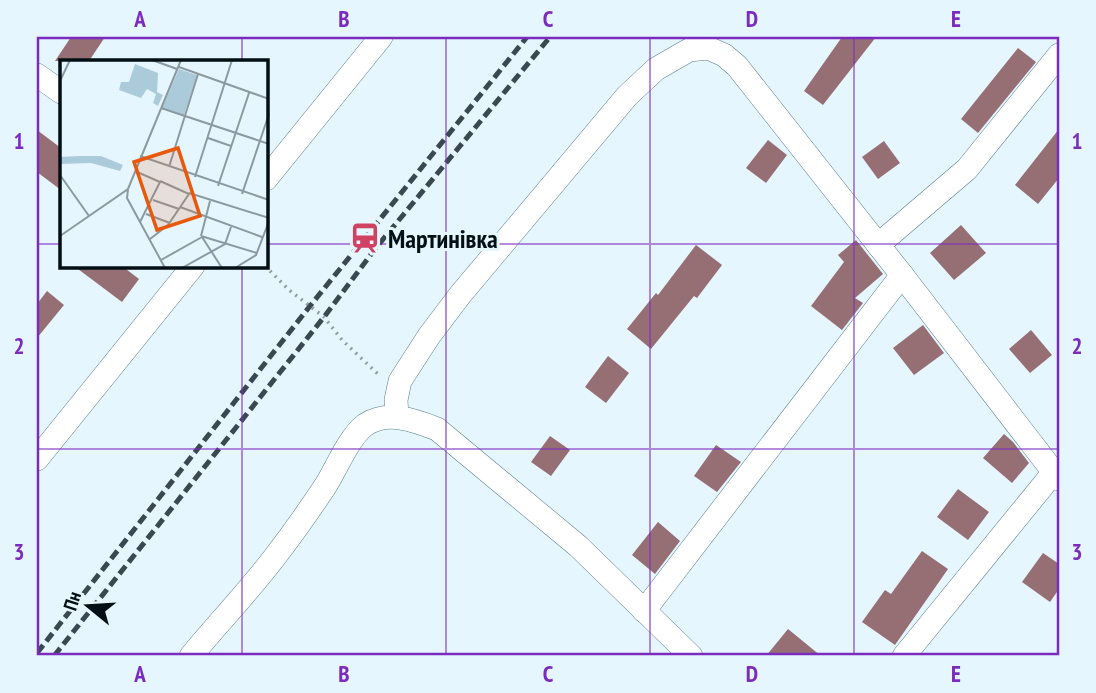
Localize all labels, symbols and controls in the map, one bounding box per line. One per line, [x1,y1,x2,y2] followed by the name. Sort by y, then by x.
[133,4,146,33] text: A
[338,4,350,33] text: B
[543,4,554,33] text: C
[746,4,758,33] text: D
[951,4,961,33] text: E
[60,60,268,268] inset map
[14,126,25,155] text: 1
[1072,126,1083,155] text: 1
[348,221,382,255] station icon: Мартинівка
[388,222,498,255] place label: Мартинівка
[14,331,25,360] text: 2
[1072,331,1083,360] text: 2
[14,537,25,566] text: 3
[1072,537,1083,566] text: 3
[52,570,122,640] north arrow
[58,588,86,613] text: Пн
[133,659,146,688] text: A
[338,659,350,688] text: B
[543,659,554,688] text: C
[746,659,758,688] text: D
[951,659,961,688] text: E

